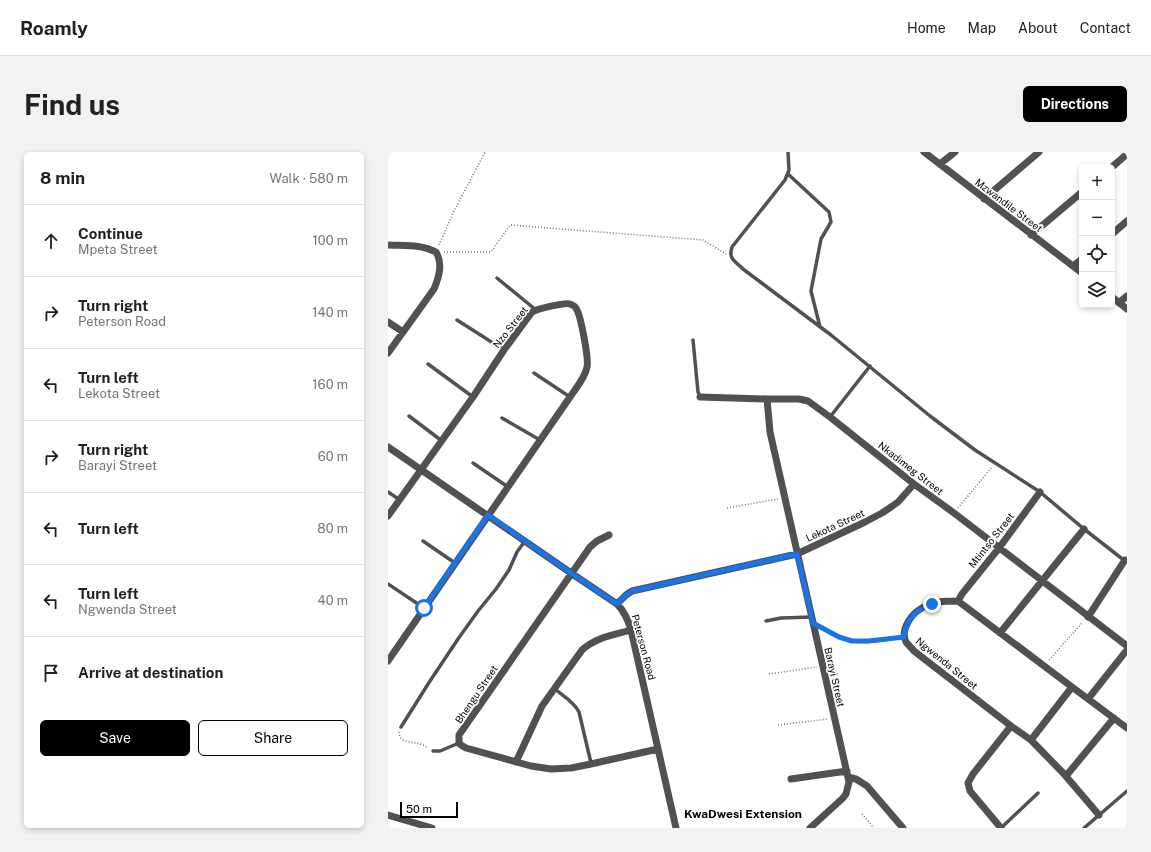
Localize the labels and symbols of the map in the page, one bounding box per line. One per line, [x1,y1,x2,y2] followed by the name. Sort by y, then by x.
[973,176,1045,234] street label: Mzwandile Street
[490,304,530,350] street label: Nzo Street
[876,439,946,497] street label: Nkadimeg Street
[804,506,866,544] street label: Lekota Street
[966,510,1016,570] street label: Mtintso Street
[923,595,941,613] route end
[415,599,433,617] route start
[629,613,659,681] street label: Peterson Road
[914,634,980,692] street label: Ngwenda Street
[822,646,848,708] street label: Barayi Street
[452,663,500,725] street label: Bhengu Street
[400,800,458,819] scale bar
[684,807,802,821] district label: KwaDwesi Extension

